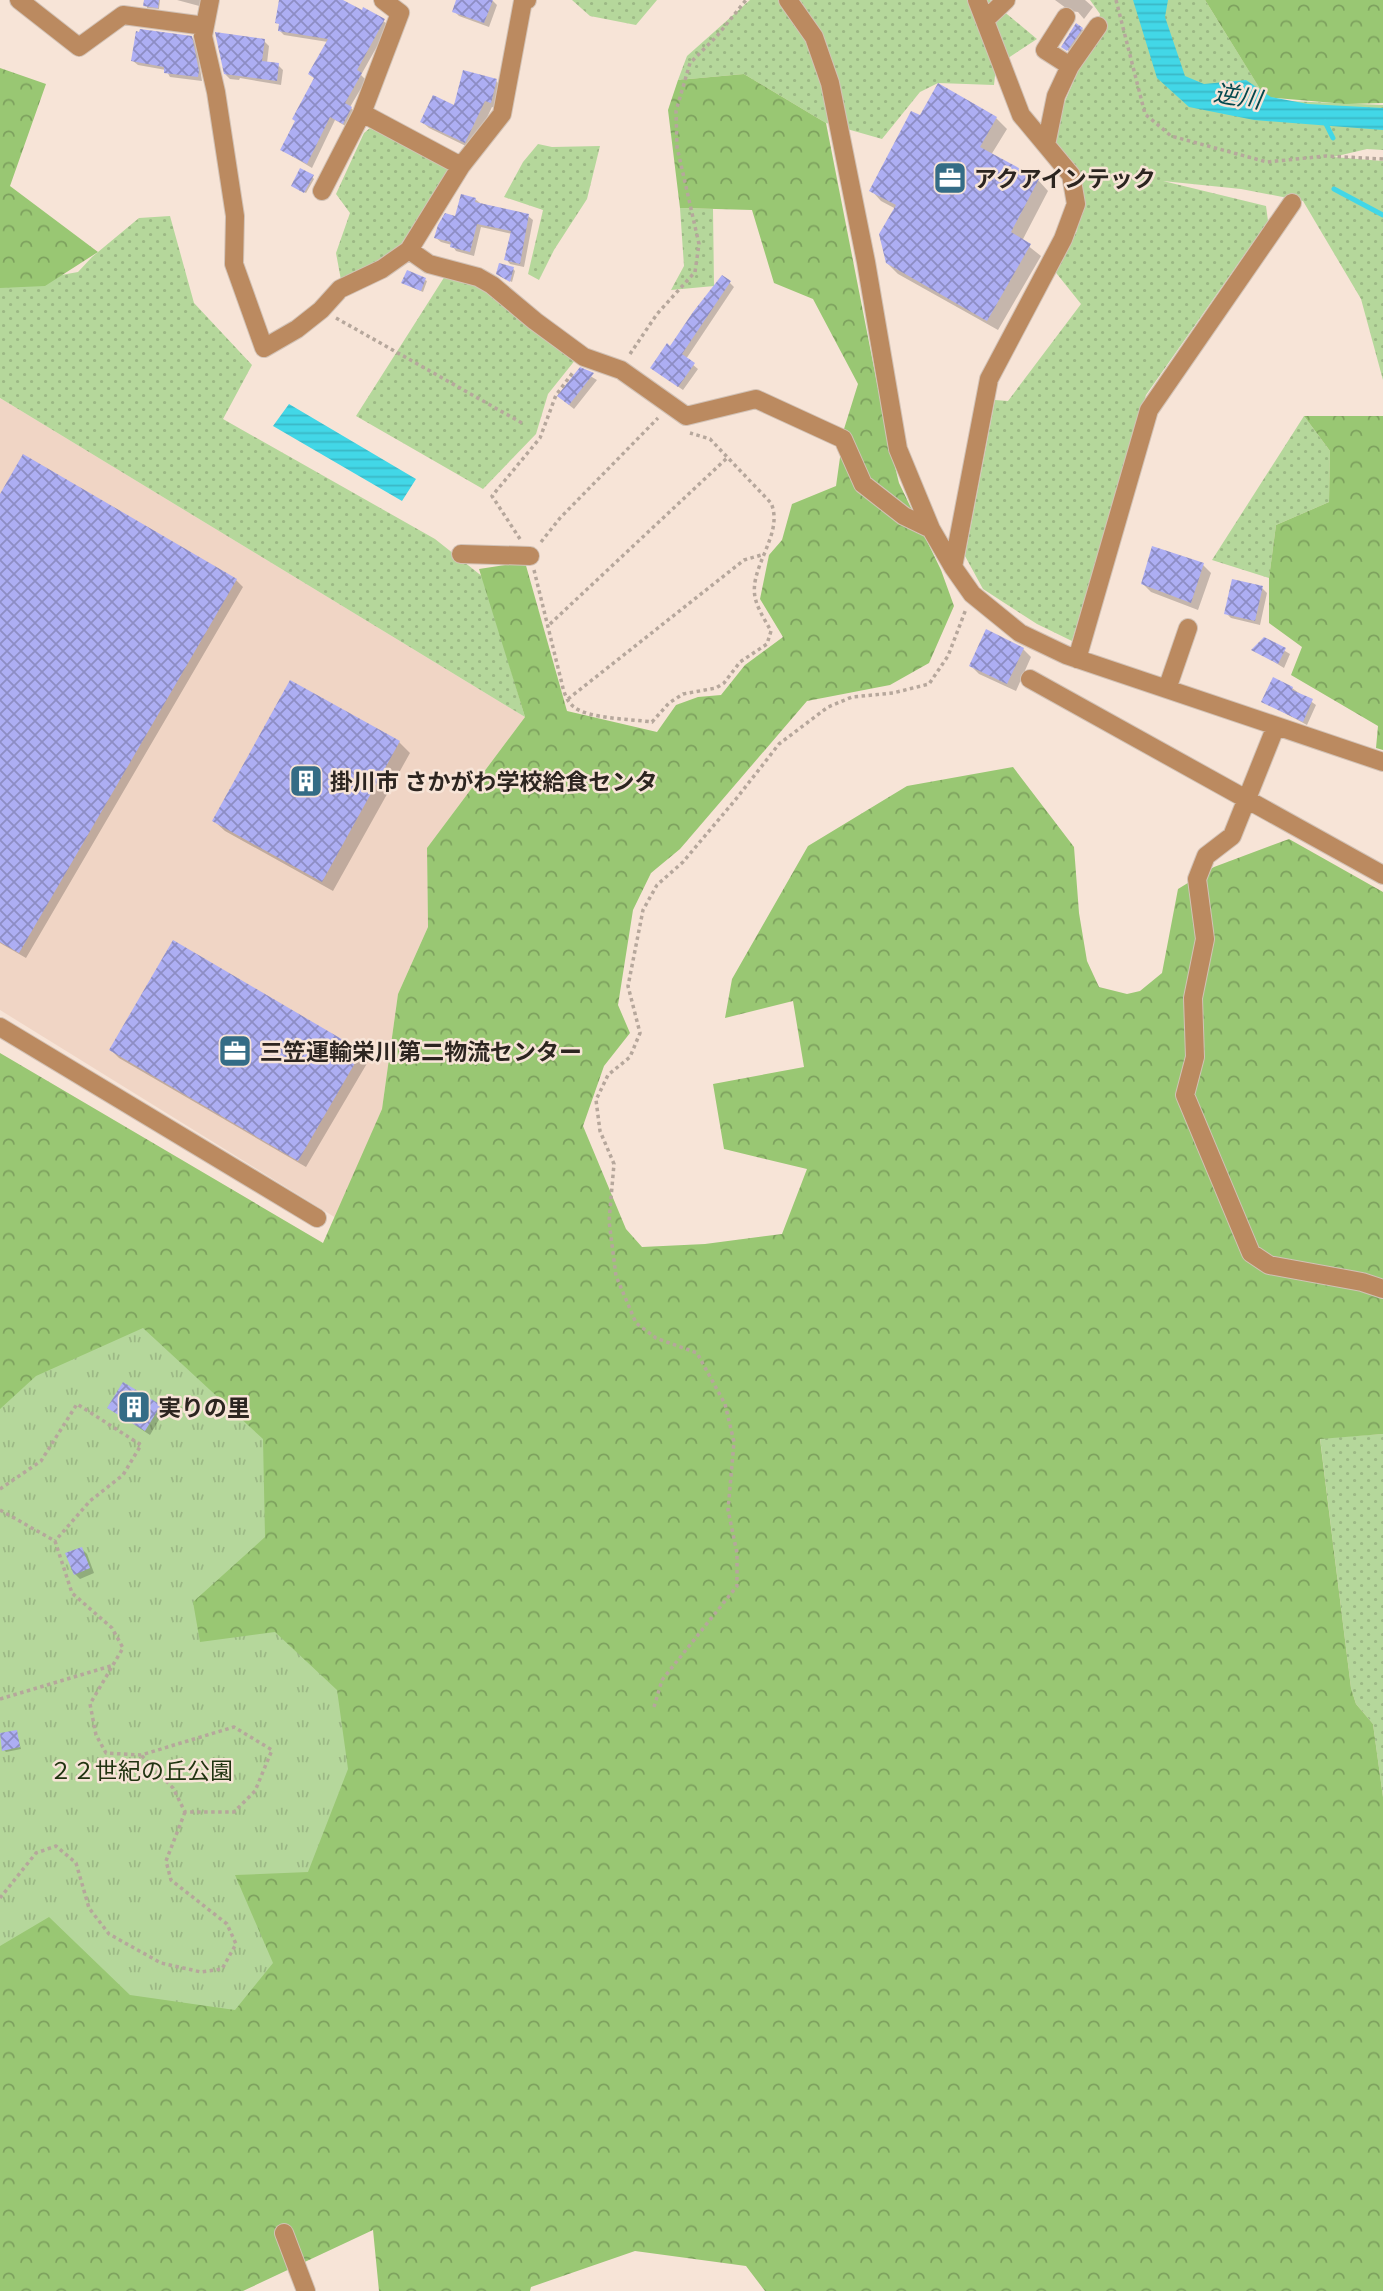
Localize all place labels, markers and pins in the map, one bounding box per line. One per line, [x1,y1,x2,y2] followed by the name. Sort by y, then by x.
[931,159,969,197] office icon: アクアインテック
[974,164,1156,192] place label: アクアインテック
[287,762,325,800] building icon: 掛川市 さかがわ学校給食センタ
[330,767,658,795] place label: 掛川市 さかがわ学校給食センタ
[216,1032,254,1070] office icon: 三笠運輸栄川第二物流センター
[260,1037,582,1065] place label: 三笠運輸栄川第二物流センター
[115,1388,153,1426] building icon: 実りの里
[158,1393,250,1421] place label: 実りの里

